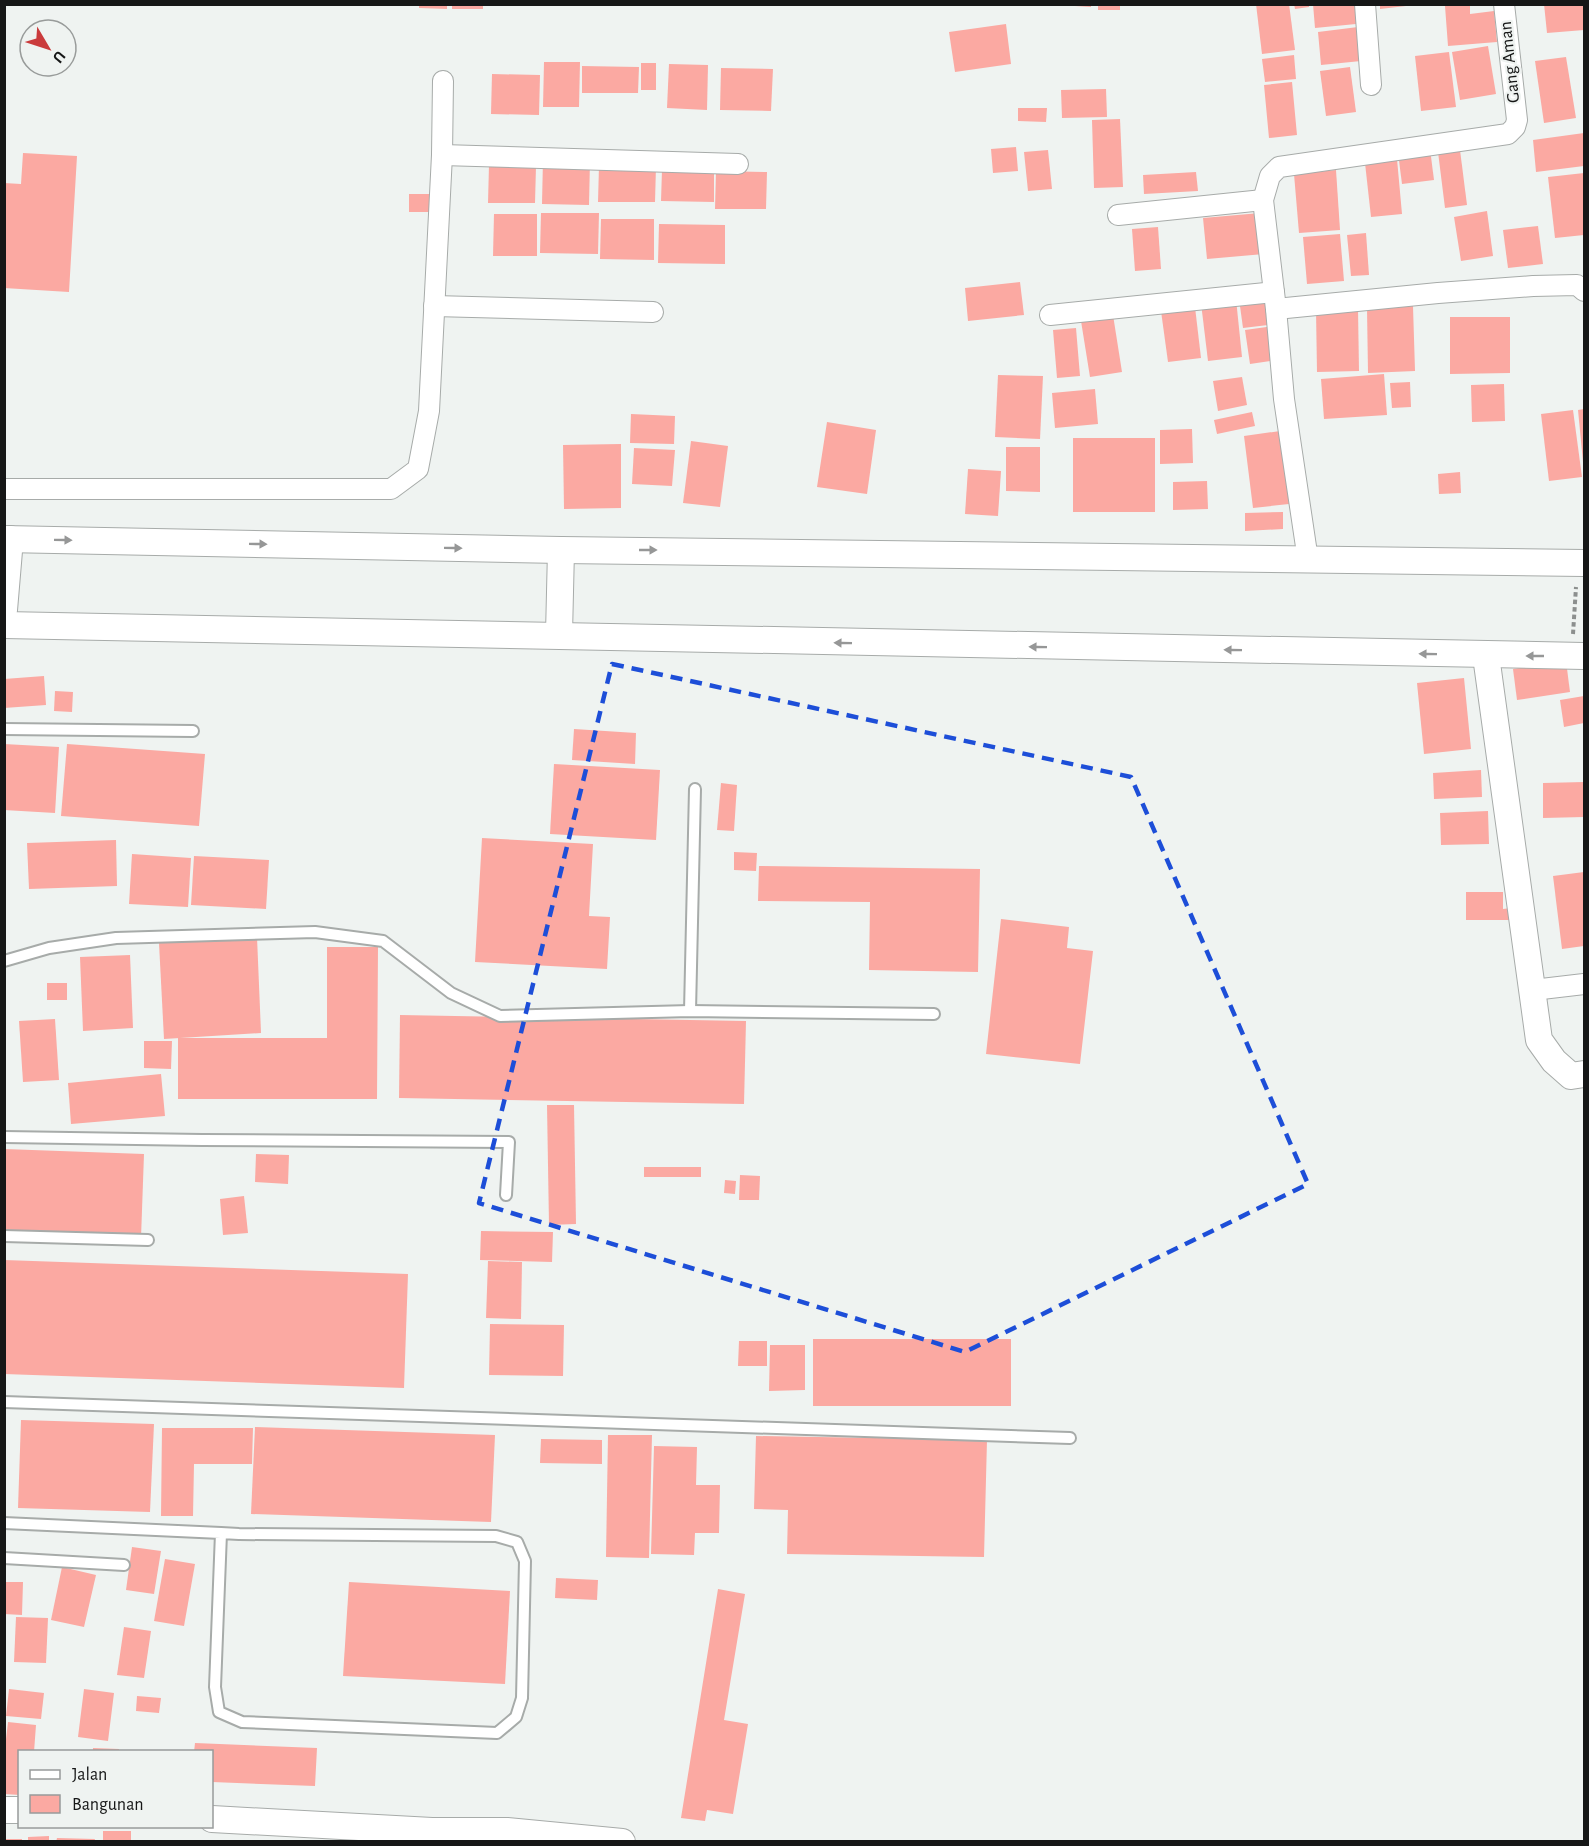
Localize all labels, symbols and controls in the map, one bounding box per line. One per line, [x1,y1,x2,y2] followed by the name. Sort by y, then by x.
[18,18,78,78] north arrow
[1497,20,1523,104] street label: Gang Aman
[49,48,68,66] text: U
[53,536,72,545] one-way arrow
[248,539,267,549] one-way arrow
[443,543,462,553] one-way arrow
[638,545,657,555] one-way arrow
[834,638,853,647] one-way arrow
[1029,642,1048,651] one-way arrow
[1224,646,1243,655] one-way arrow
[1418,650,1437,659] one-way arrow
[1526,651,1545,661] one-way arrow
[18,1750,213,1828] legend
[72,1766,107,1784] text: Jalan
[72,1796,144,1814] text: Bangunan

